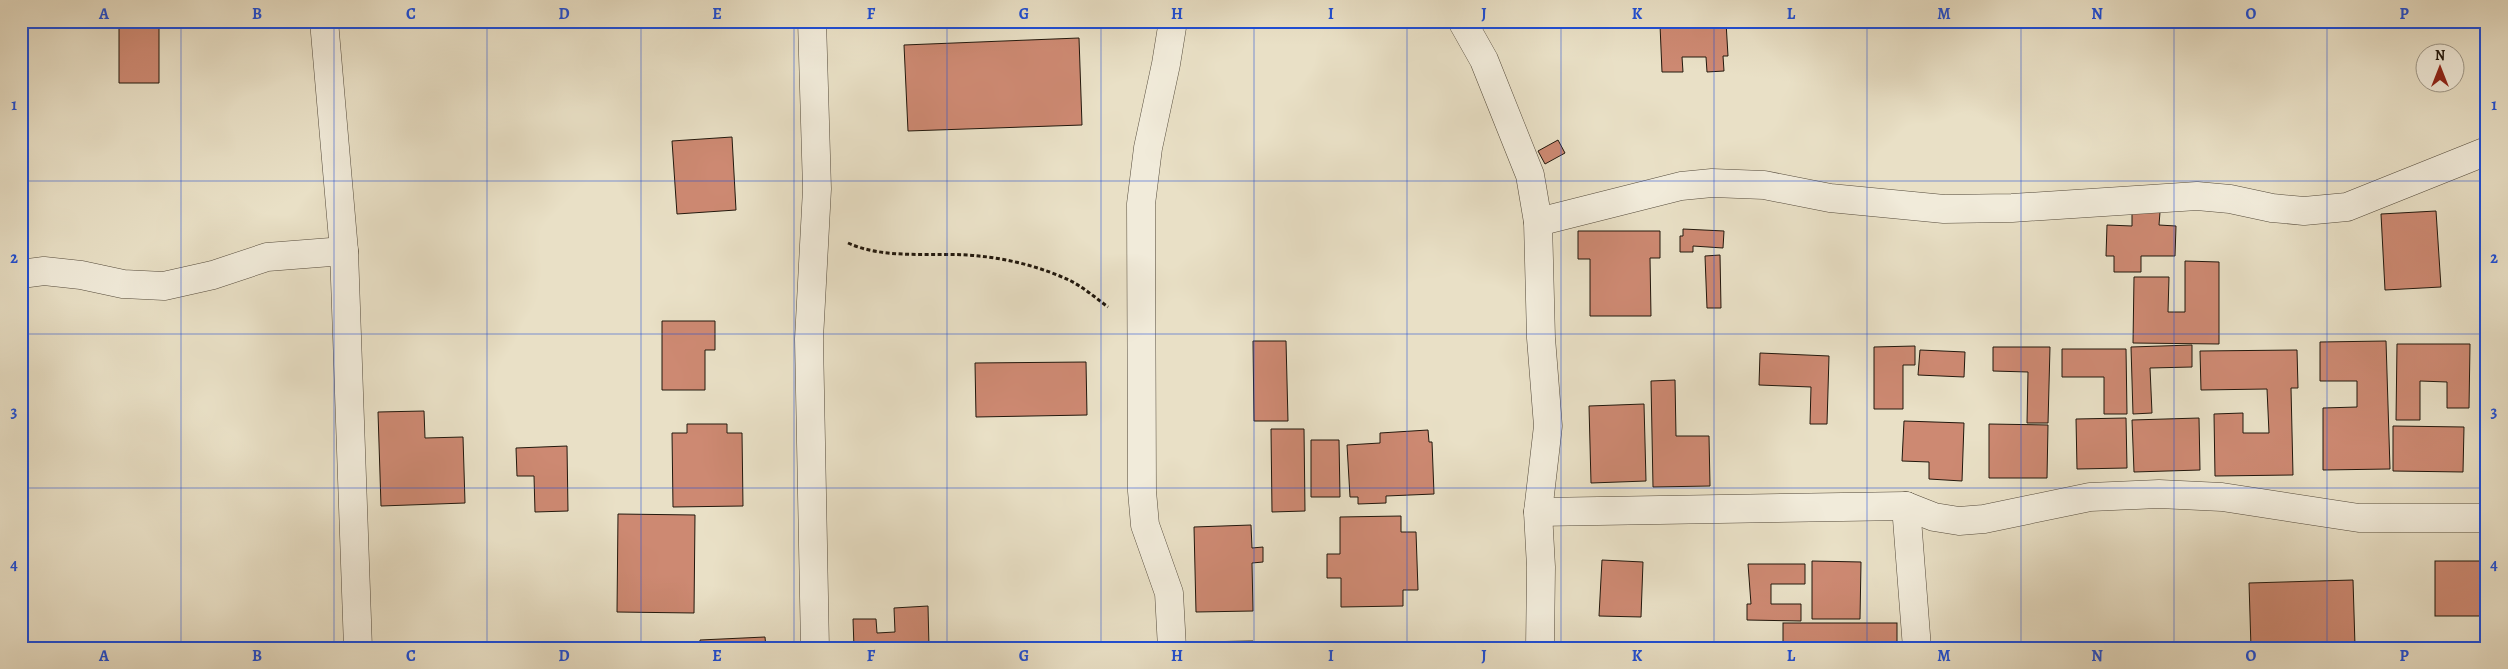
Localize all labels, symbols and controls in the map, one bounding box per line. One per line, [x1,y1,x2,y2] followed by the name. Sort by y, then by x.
[98,3,110,25] text: A
[252,3,262,25] text: B
[406,3,416,25] text: C
[558,3,570,25] text: D
[712,3,722,25] text: E
[867,3,876,25] text: F
[1019,3,1029,25] text: G
[1171,3,1183,25] text: H
[1328,3,1334,25] text: I
[1481,3,1487,25] text: J
[1632,3,1643,25] text: K
[1787,3,1796,25] text: L
[1937,3,1951,25] text: M
[2091,3,2103,25] text: N
[2246,3,2257,25] text: O
[2399,3,2409,25] text: P
[2416,42,2466,92] north arrow
[2435,46,2445,65] text: N
[11,94,17,116] text: 1
[2491,94,2497,116] text: 1
[10,247,18,269] text: 2
[2490,247,2498,269] text: 2
[11,401,18,423] text: 3
[2491,401,2498,423] text: 3
[10,554,18,576] text: 4
[2490,554,2498,576] text: 4
[98,645,110,667] text: A
[252,645,262,667] text: B
[406,645,416,667] text: C
[558,645,570,667] text: D
[712,645,722,667] text: E
[867,645,876,667] text: F
[1019,645,1029,667] text: G
[1171,645,1183,667] text: H
[1328,645,1334,667] text: I
[1481,645,1487,667] text: J
[1632,645,1643,667] text: K
[1787,645,1796,667] text: L
[1937,645,1951,667] text: M
[2091,645,2103,667] text: N
[2246,645,2257,667] text: O
[2399,645,2409,667] text: P

